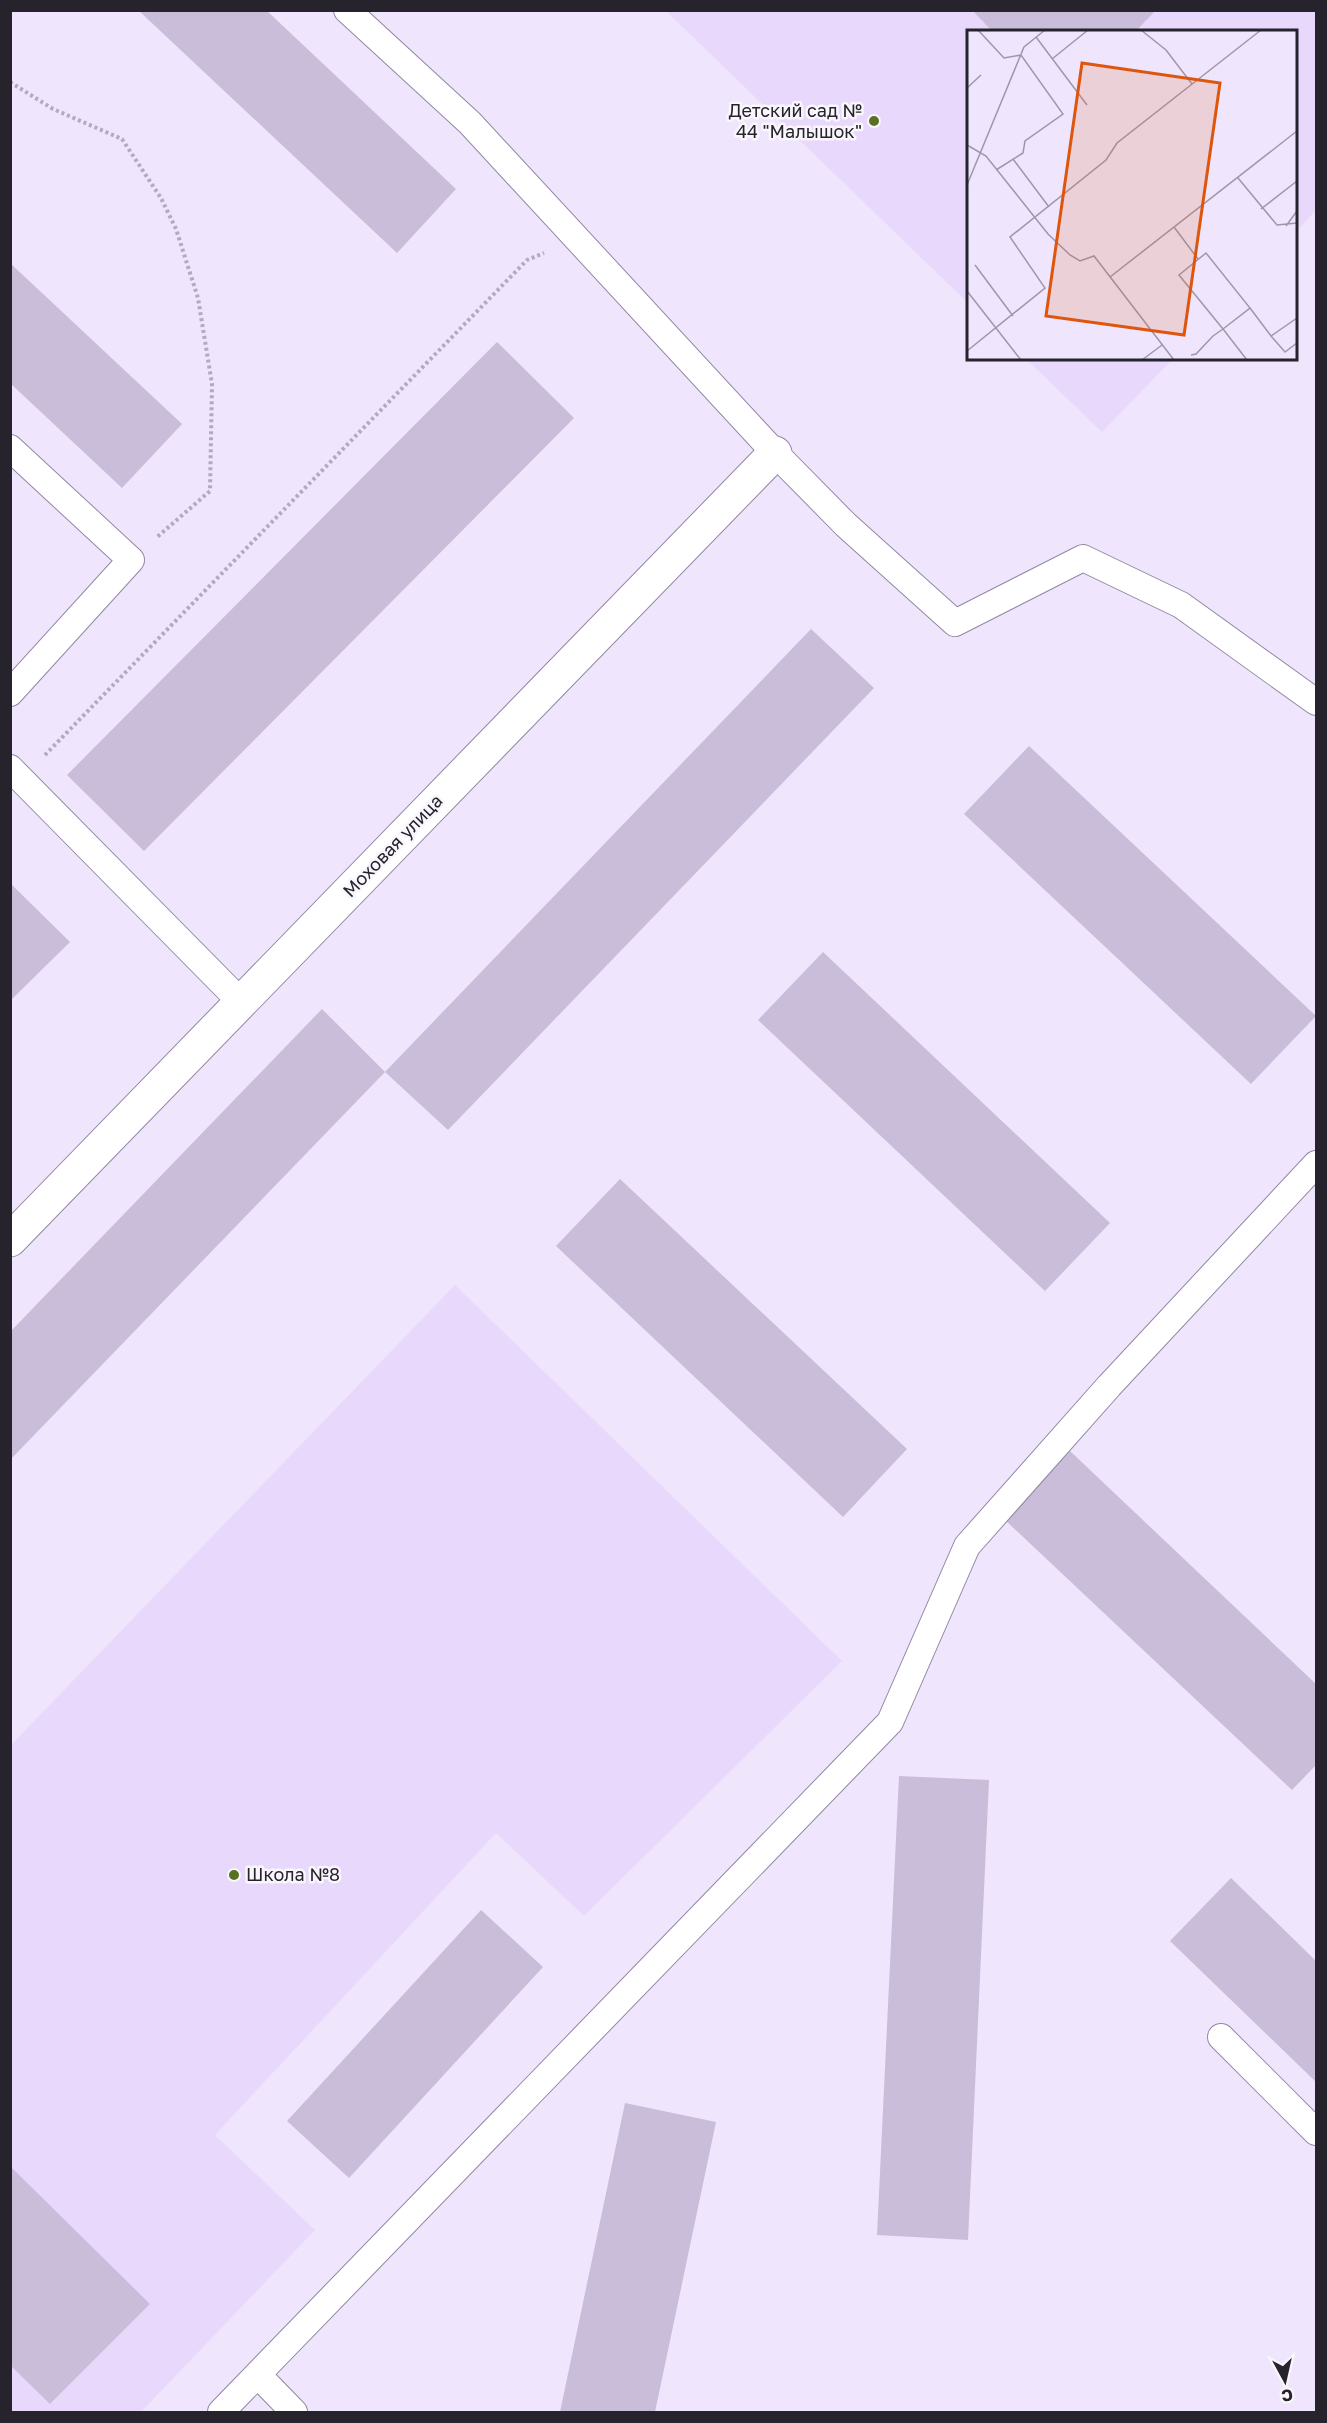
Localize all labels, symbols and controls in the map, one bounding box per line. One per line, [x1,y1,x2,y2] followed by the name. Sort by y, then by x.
[967,30,1297,360] inset map
[728,99,862,142] place label: Детский сад № 44 "Малышок"
[867,114,881,128] marker: Детский сад № 44 "Малышок"
[338,789,447,901] street label: Моховая улица
[246,1863,340,1885] place label: Школа №8
[227,1868,241,1882] marker: Школа №8
[1255,2351,1315,2411] north arrow
[1280,2385,1294,2407] text: С

